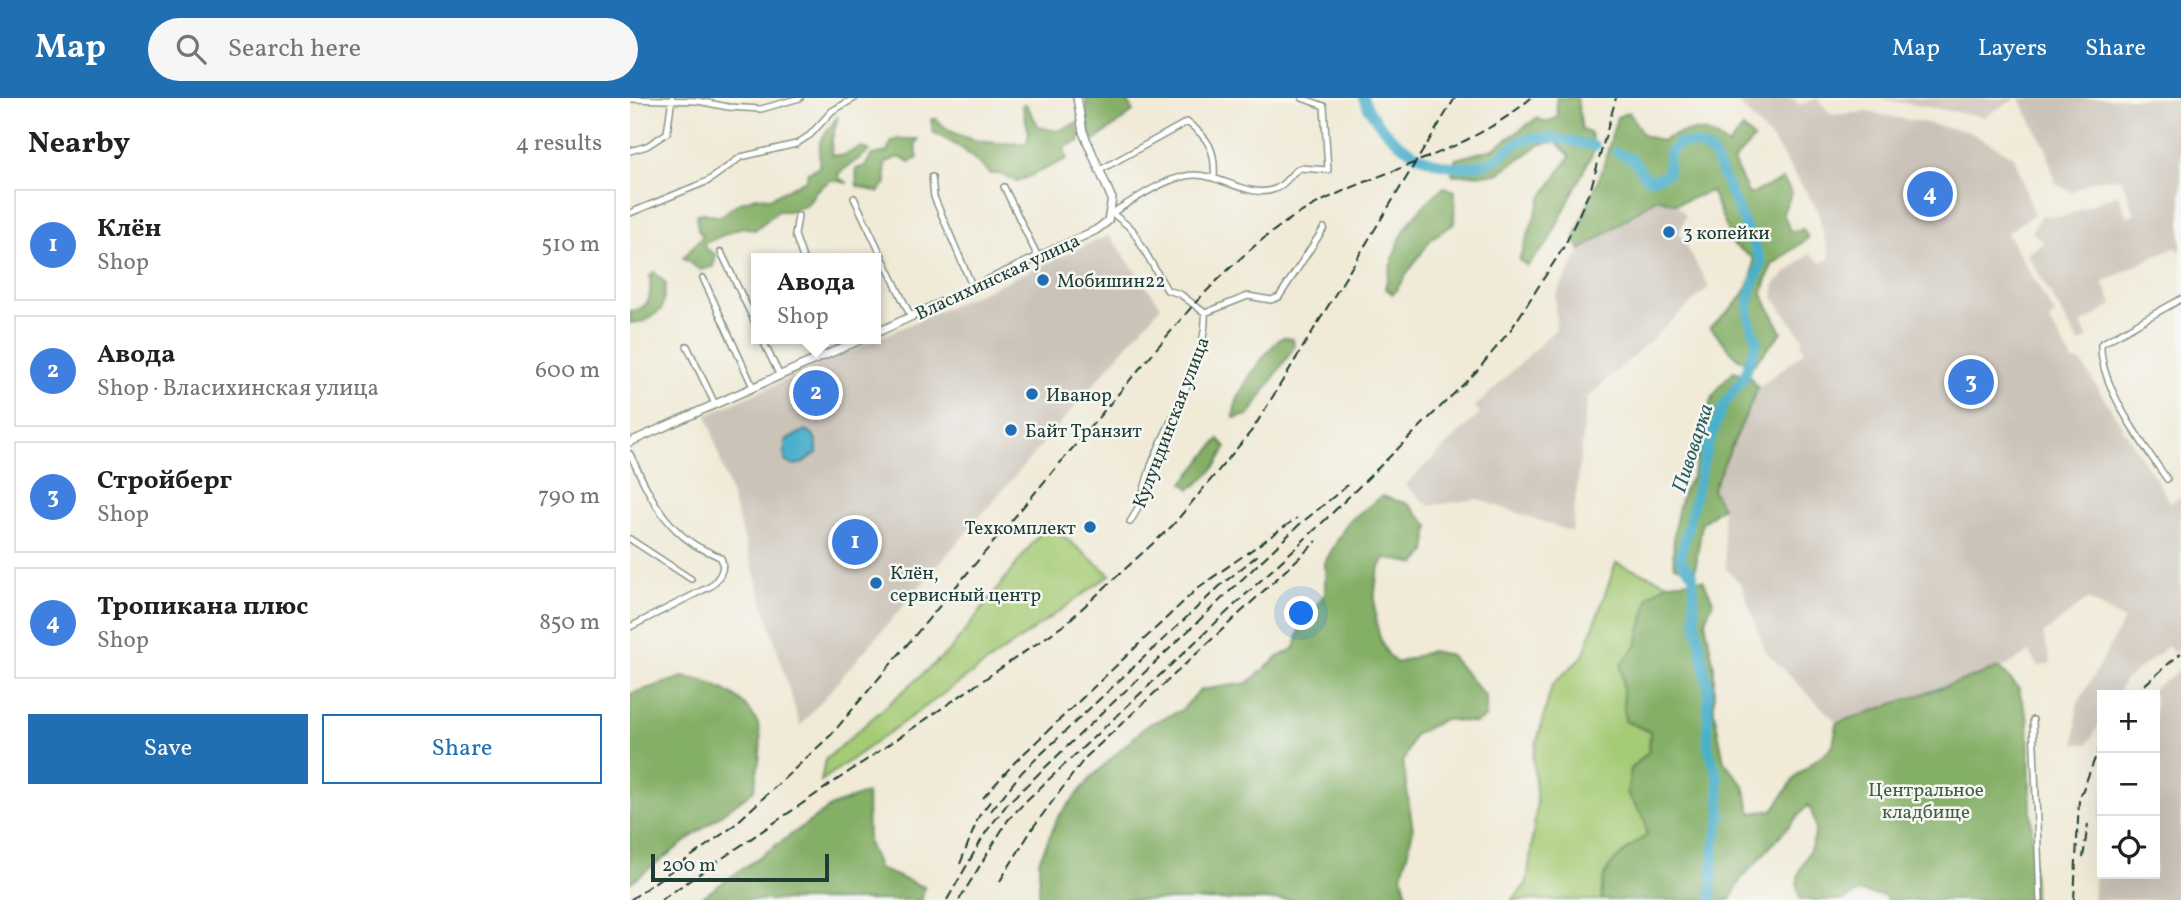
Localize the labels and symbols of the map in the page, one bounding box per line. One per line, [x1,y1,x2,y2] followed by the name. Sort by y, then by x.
[1907,168,1953,220] pin: 4
[1683,221,1770,247] place label: 3 копейки
[1661,224,1677,240] marker: 3 копейки
[911,228,1084,327] street label: Власихинская улица
[1057,269,1165,295] place label: Мобишин22
[1035,272,1051,288] marker: Мобишин22
[1127,333,1216,512] street label: Кулундинская улица
[1948,356,1994,408] pin: 3
[793,367,839,419] pin: 2
[1046,383,1112,409] place label: Иванор
[1024,386,1040,402] marker: Иванор
[1665,400,1721,497] water label: Пивоварка
[1025,419,1142,445] place label: Байт Транзит
[1003,422,1019,438] marker: Байт Транзит
[832,516,878,568] pin: 1
[965,516,1076,542] place label: Техкомплект
[1082,519,1098,535] marker: Техкомплект
[890,561,1041,609] place label: Клён, сервисный центр
[868,575,884,591] marker: Клён, сервисный центр
[1284,596,1318,630] your location
[1868,778,1984,826] park label: Центральное кладбище
[651,851,830,883] scale bar

